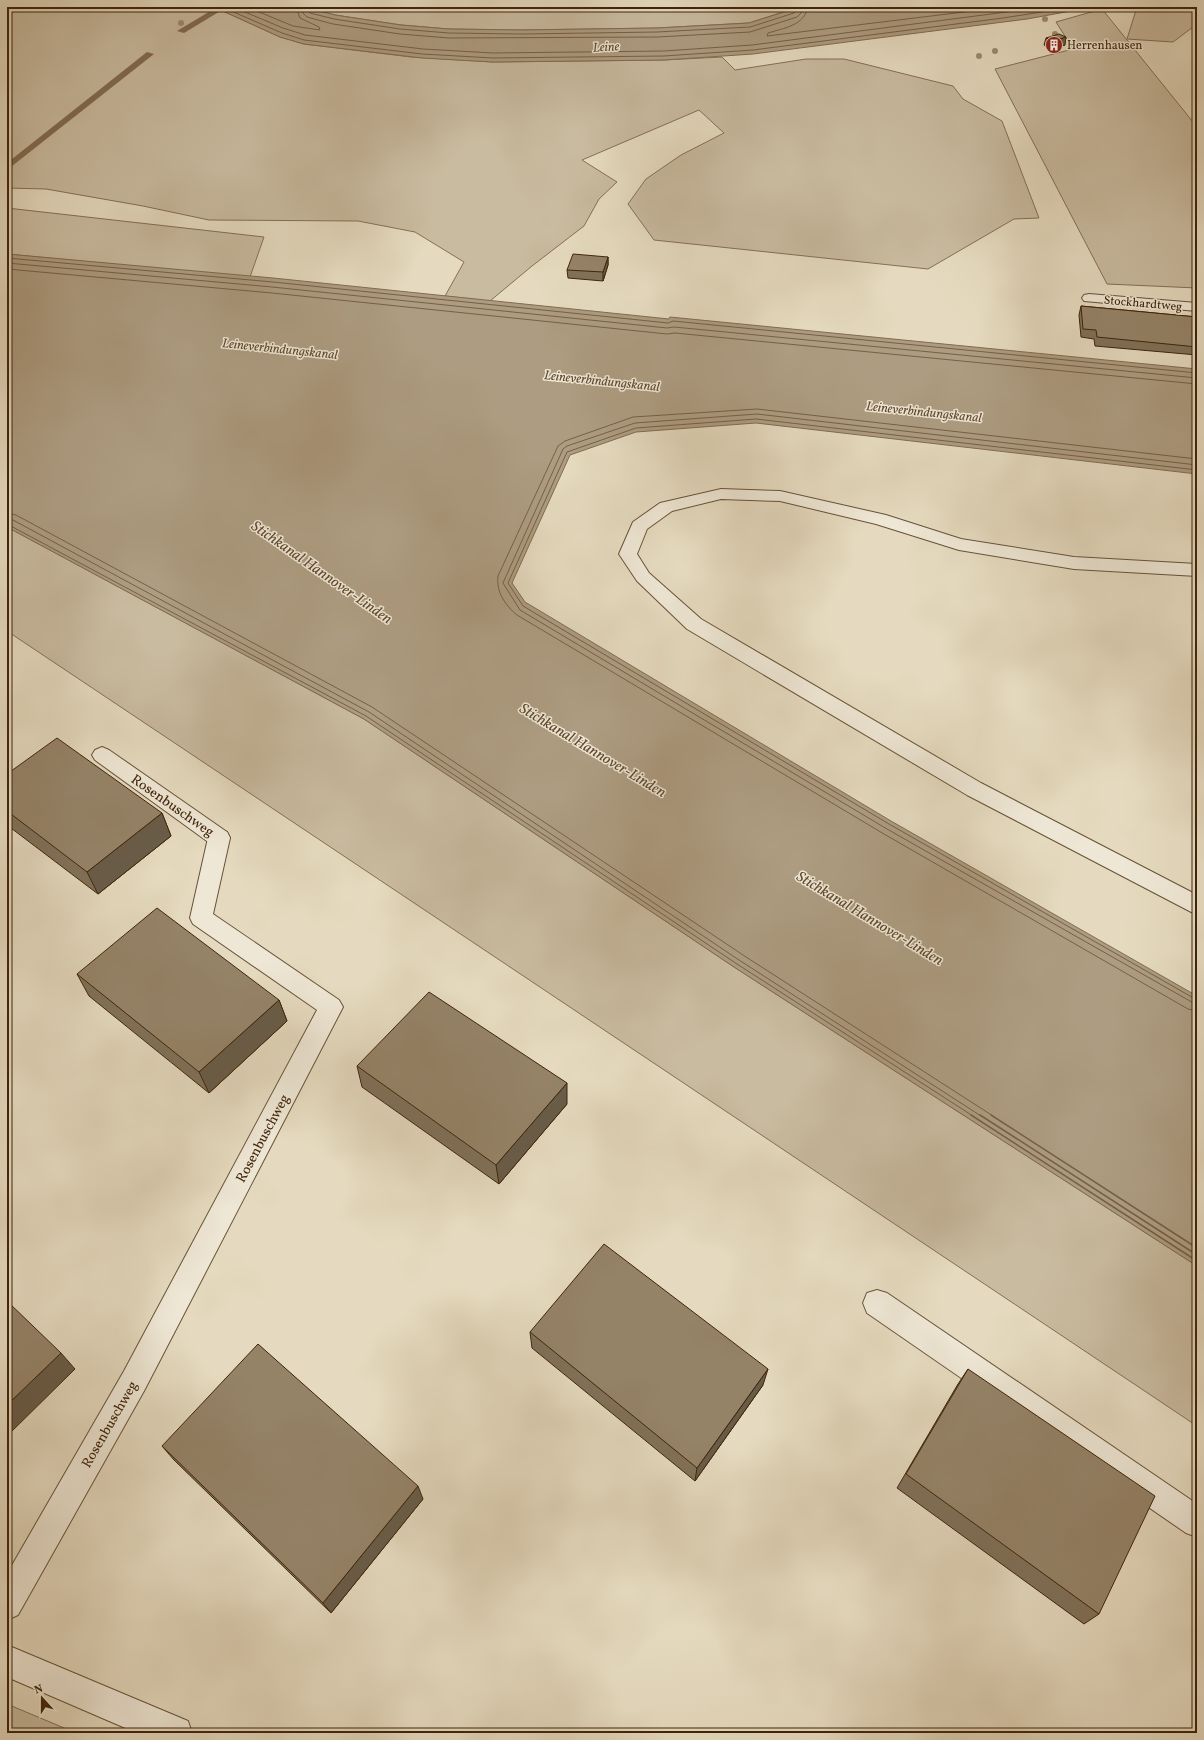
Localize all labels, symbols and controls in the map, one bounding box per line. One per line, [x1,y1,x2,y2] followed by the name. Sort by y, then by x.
[1044,35,1064,55] building icon: Herrenhausen
[592,38,620,58] water label: Leine
[1067,38,1143,54] place label: Herrenhausen
[1103,293,1183,315] street label: Stockhardtweg
[221,335,339,365] water label: Leineverbindungskanal
[543,367,661,397] water label: Leineverbindungskanal
[865,398,983,428] water label: Leineverbindungskanal
[246,516,396,630] water label: Stichkanal Hannover-Linden
[515,699,670,804] water label: Stichkanal Hannover-Linden
[127,770,218,842] street label: Rosenbuschweg
[792,867,947,972] water label: Stichkanal Hannover-Linden
[232,1091,295,1186] street label: Rosenbuschweg
[78,1378,143,1472] street label: Rosenbuschweg
[22,1678,62,1718] north arrow
[33,1682,45,1698] text: N

